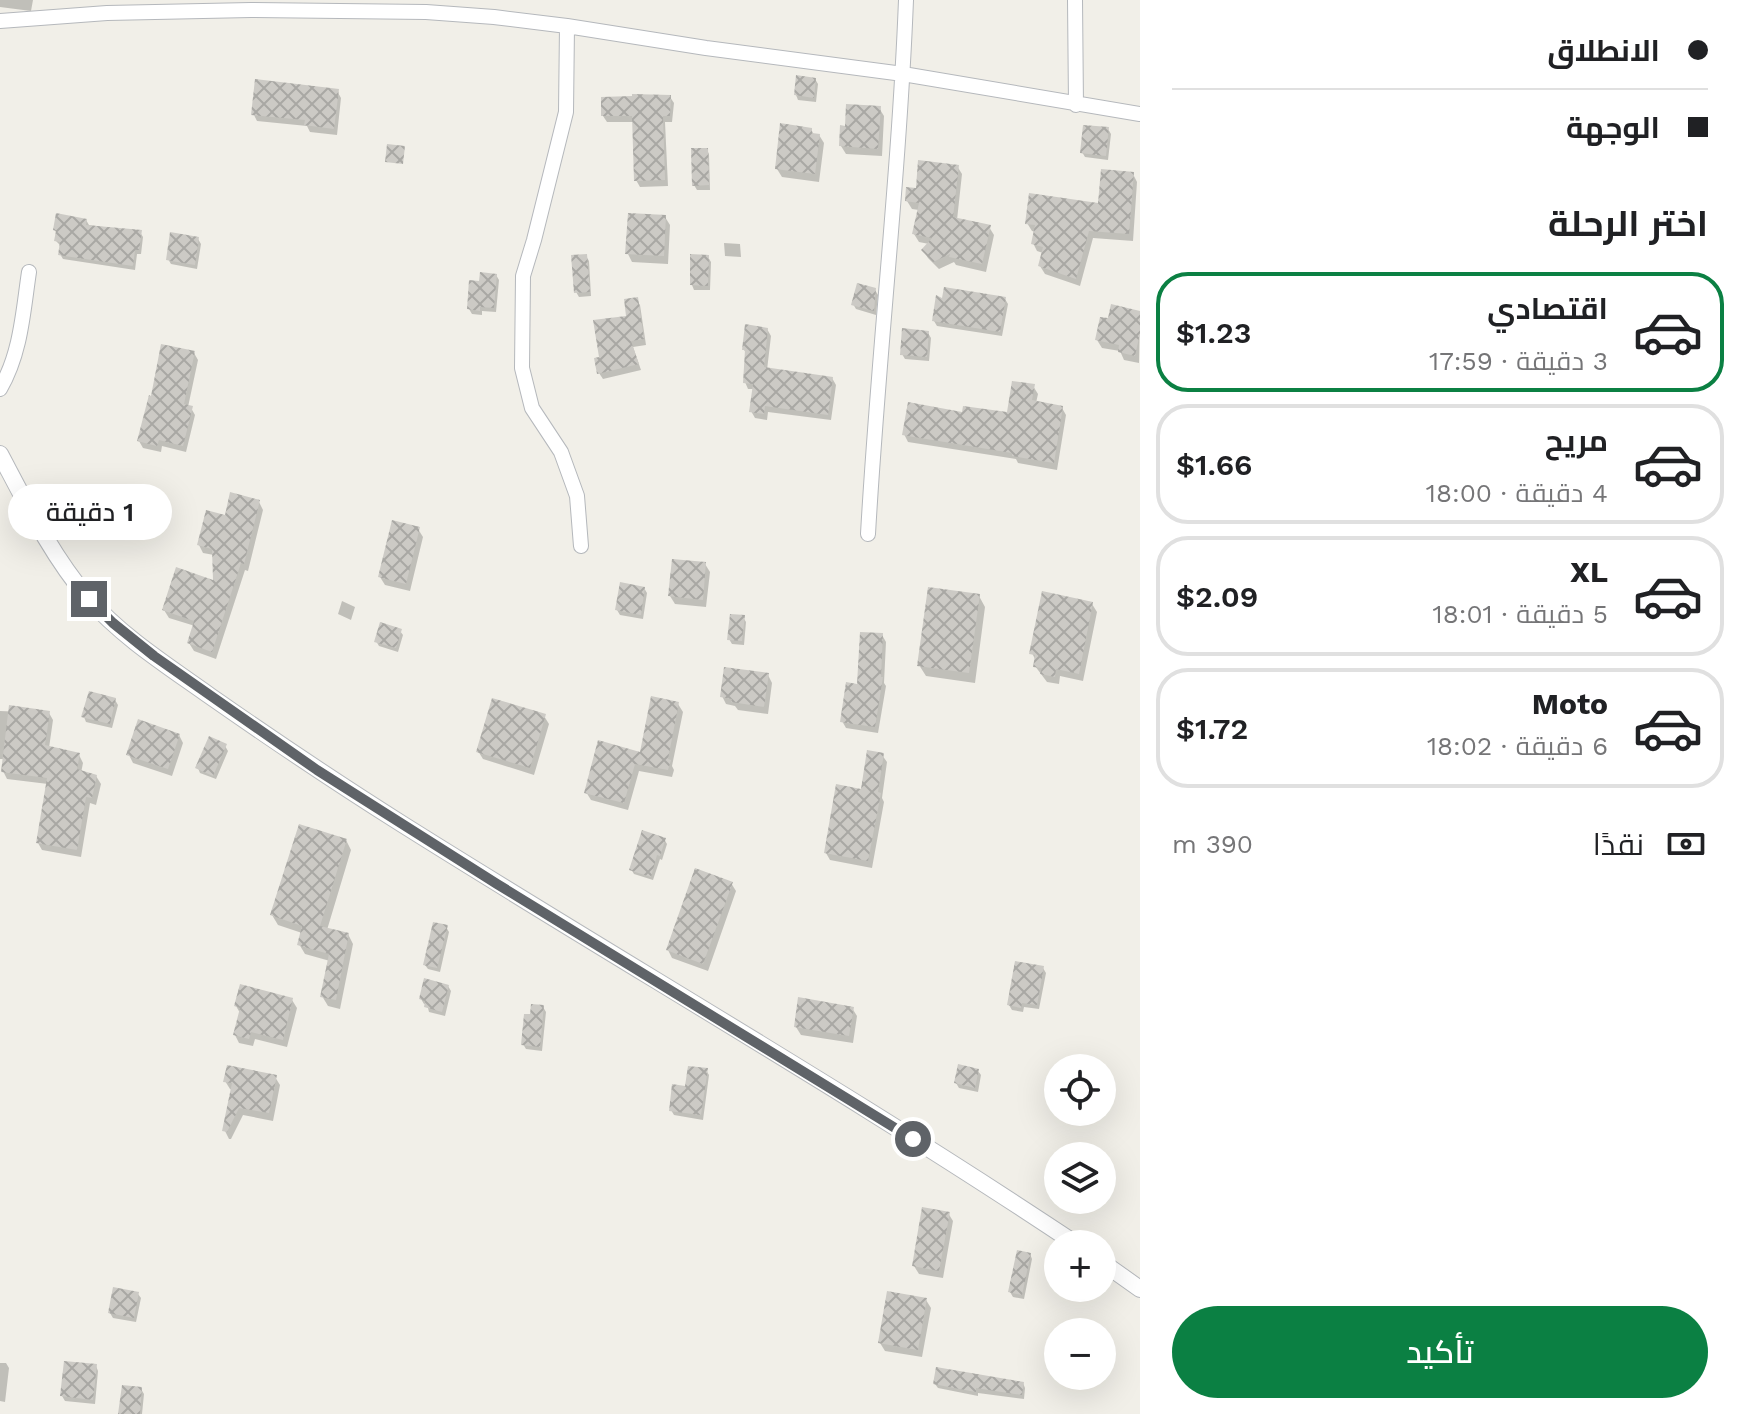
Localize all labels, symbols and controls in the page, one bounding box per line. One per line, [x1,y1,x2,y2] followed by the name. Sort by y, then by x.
[1547,33,1660,68] text: الانطلاق
[1566,110,1660,145] text: الوجهة
[1548,203,1708,245] text: اختر الرحلة
[1487,291,1608,326] text: اقتصادي
[1632,296,1704,368] icon: car
[1176,315,1251,350] text: $1.23
[1429,346,1608,376] text: 3 دقيقة · 17:59
[1545,423,1608,458] text: مريح
[1632,428,1704,500] icon: car
[1176,447,1252,482] text: $1.66
[1426,478,1608,508] text: 4 دقيقة · 18:00
[7,483,171,539] callout: 1 دقيقة
[46,497,134,527] text: 1 دقيقة
[1570,554,1608,589] text: XL
[1632,560,1704,632] icon: car
[1176,579,1258,614] text: $2.09
[71,581,107,617] route end
[1433,599,1608,629] text: 5 دقيقة · 18:01
[1532,686,1608,721] text: Moto
[1632,692,1704,764] icon: car
[1176,711,1248,746] text: $1.72
[1427,731,1608,761] text: 6 دقيقة · 18:02
[1664,822,1708,866] icon: cash
[1593,827,1644,862] text: نقدًا
[1172,829,1253,859] text: 390 m
[1044,1054,1116,1390] map controls
[1044,1054,1116,1126] button: locate
[895,1121,931,1157] route start
[1044,1142,1116,1214] button: layers
[1044,1230,1116,1302] button: +
[1172,1306,1708,1398] button: تأكيد
[1044,1318,1116,1390] button: −

